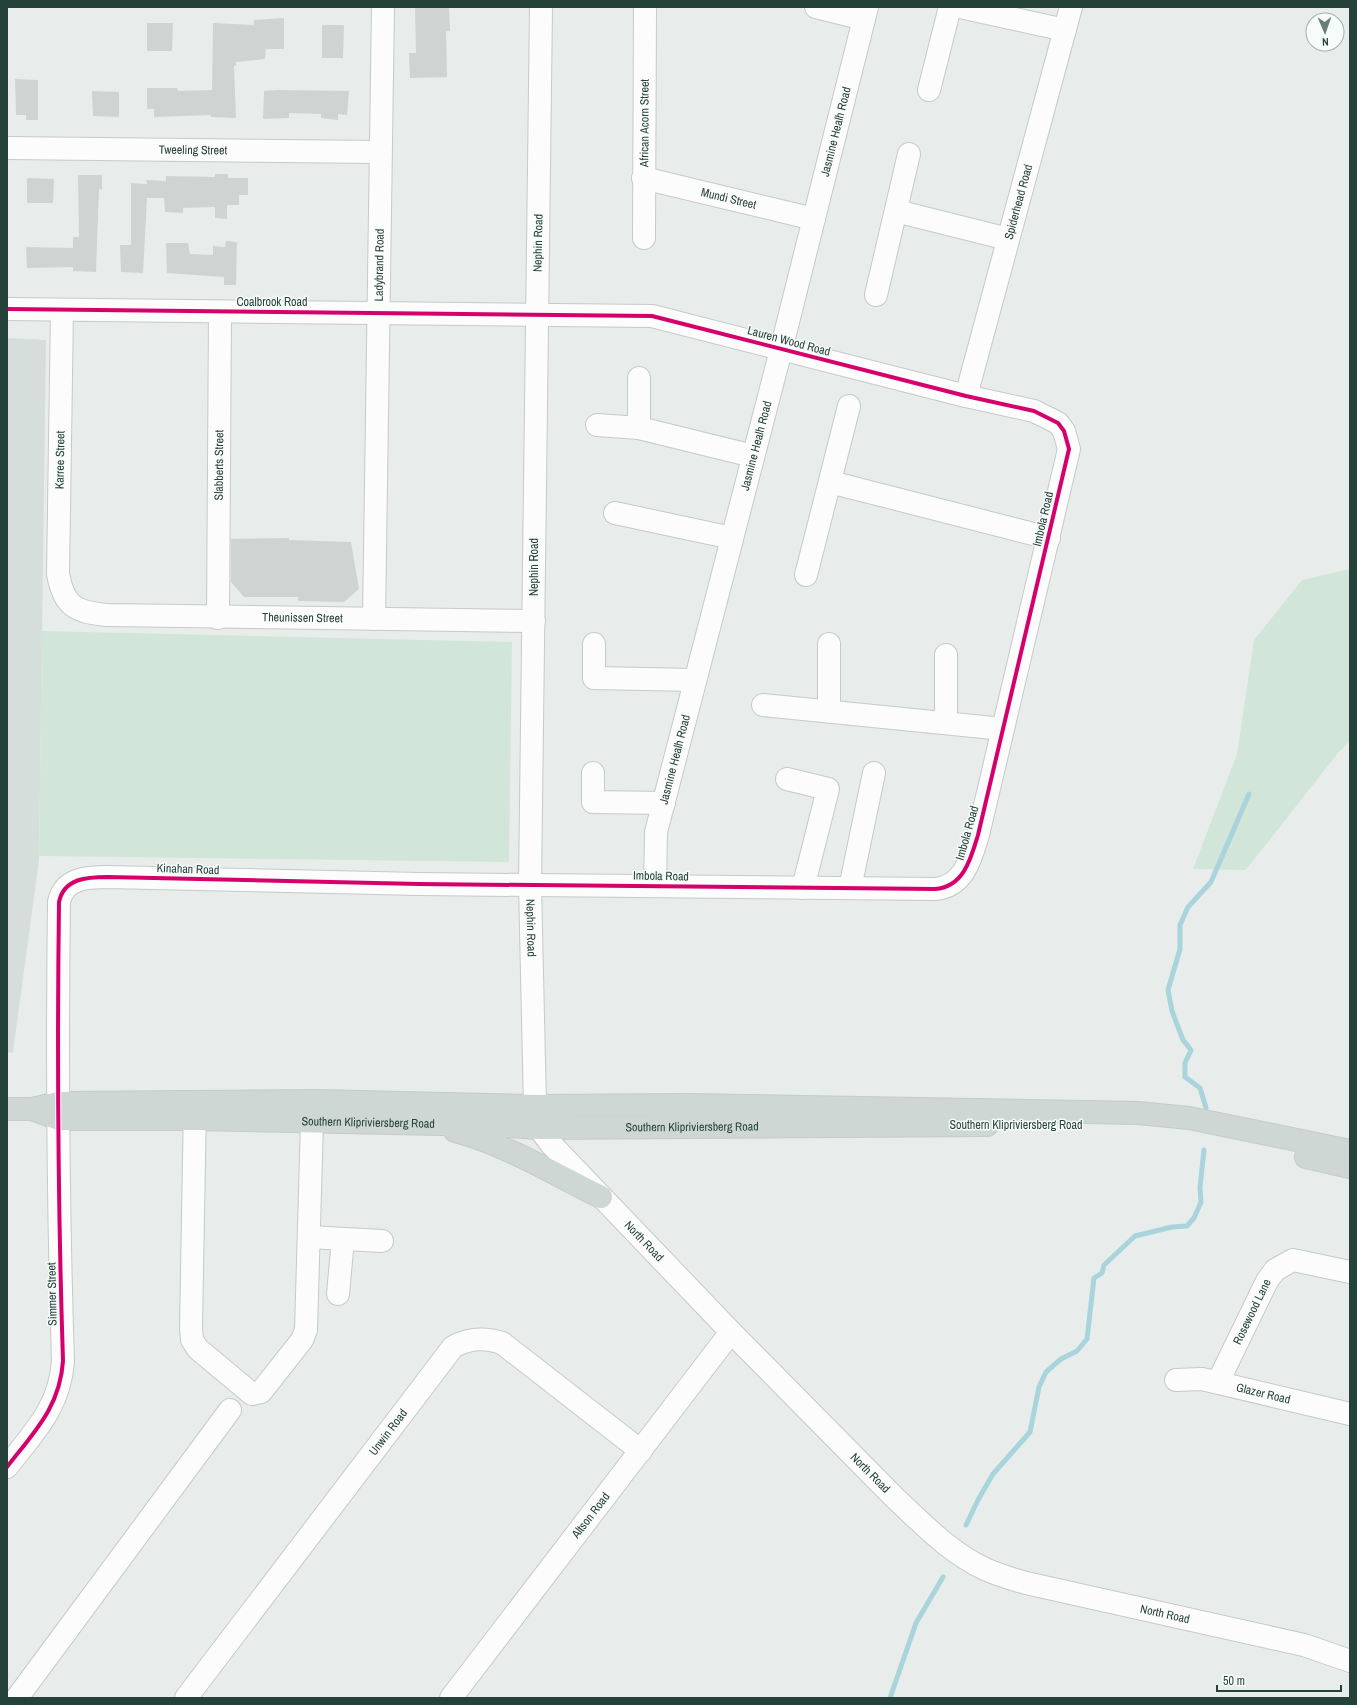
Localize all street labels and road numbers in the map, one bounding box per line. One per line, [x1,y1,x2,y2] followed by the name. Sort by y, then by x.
[636,79,653,168] street label: African Acorn Street
[817,85,855,178] street label: Jasmine Healh Road
[159,142,228,158] street label: Tweeling Street
[1001,163,1036,241] street label: Spiderhead Road
[699,184,758,213] street label: Mundi Street
[529,214,547,272] street label: Nephin Road
[371,228,388,302] street label: Ladybrand Road
[236,294,308,310] street label: Coalbrook Road
[746,322,832,360] street label: Lauren Wood Road
[737,399,775,492] street label: Jasmine Healh Road
[211,429,227,500] street label: Slabberts Street
[51,430,69,489] street label: Karree Street
[1029,490,1057,548] street label: Imbola Road
[526,538,542,596] street label: Nephin Road
[262,609,343,626] street label: Theunissen Street
[656,713,694,806] street label: Jasmine Healh Road
[952,804,982,862] street label: Imbola Road
[156,860,220,878] street label: Kinahan Road
[633,868,689,884] street label: Imbola Road
[522,899,540,957] street label: Nephin Road
[301,1113,435,1132] street label: Southern Klipriviersberg Road
[950,1117,1082,1133] street label: Southern Klipriviersberg Road
[625,1119,759,1135] street label: Southern Klipriviersberg Road
[621,1217,667,1265] street label: North Road
[43,1262,61,1326] street label: Simmer Street
[1229,1276,1275,1347] street label: Rosewood Lane
[1235,1379,1292,1408] street label: Glazer Road
[365,1406,411,1459] street label: Unwin Road
[847,1449,894,1497] street label: North Road
[567,1489,613,1542] street label: Altson Road
[1139,1601,1191,1627] street label: North Road

